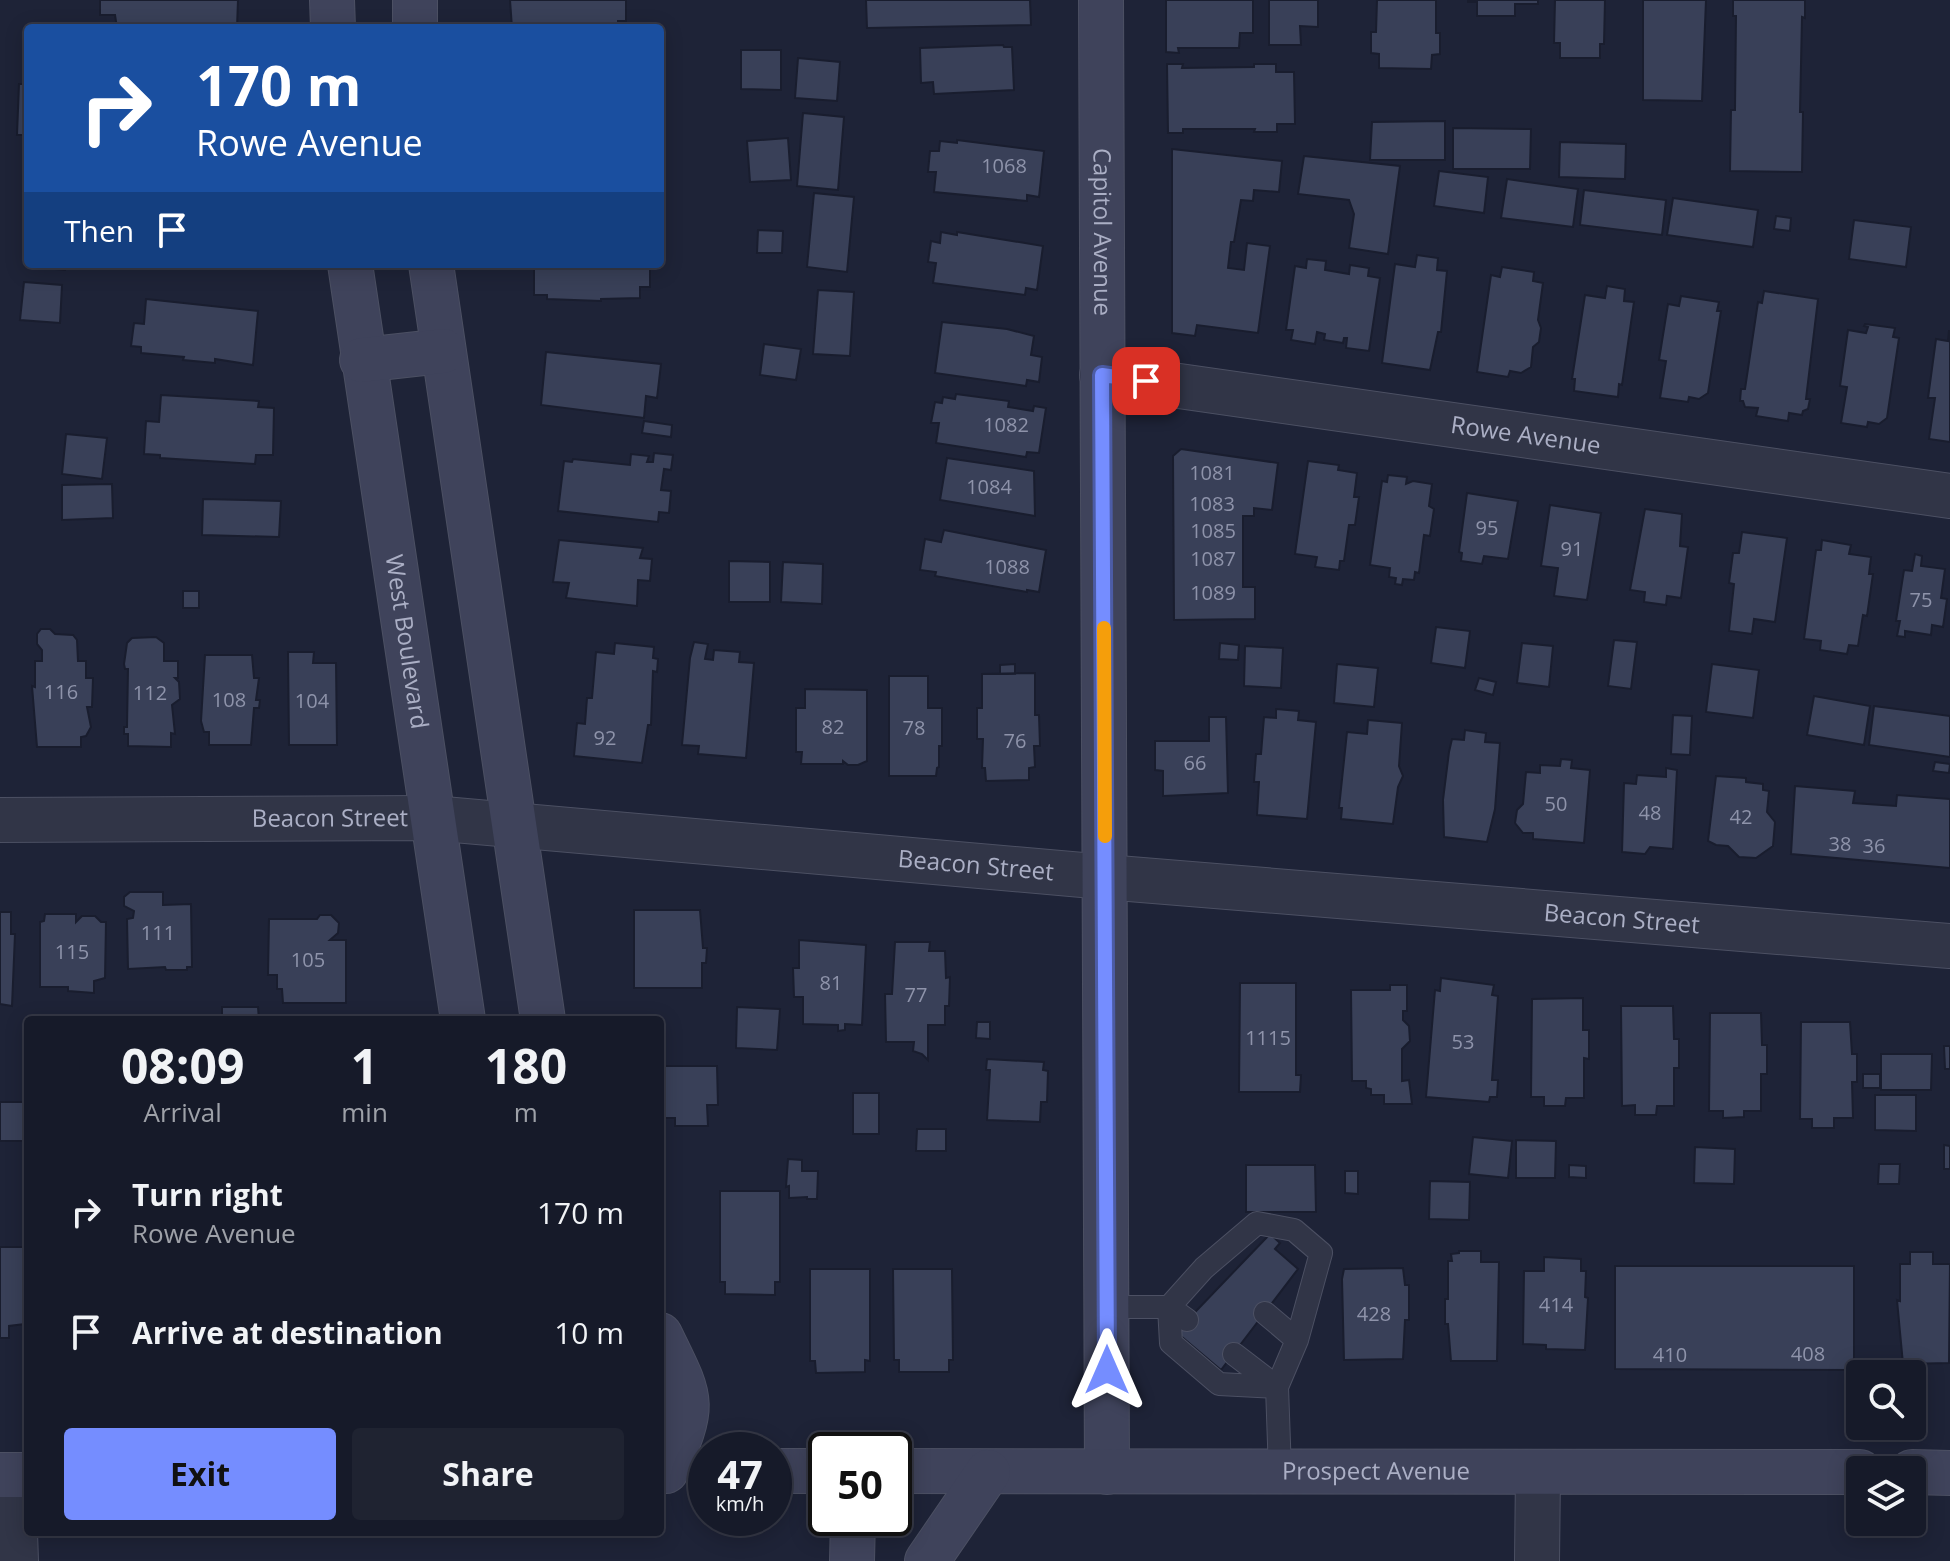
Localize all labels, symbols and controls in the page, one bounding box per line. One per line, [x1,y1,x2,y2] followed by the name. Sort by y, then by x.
[196,46,362,122] text: 170 m
[64,56,168,160] icon: right
[196,118,423,167] text: Rowe Avenue
[1087,148,1120,316] street label: Capitol Avenue
[981,152,1027,179] house number: 1068
[150,208,194,252] icon: arrive
[64,210,134,251] text: Then
[1112,347,1180,415] pin
[1124,359,1168,403] icon: arrive
[1449,407,1603,461] street label: Rowe Avenue
[983,411,1029,438] house number: 1082
[1189,459,1235,486] house number: 1081
[966,473,1012,500] house number: 1084
[1189,490,1235,517] house number: 1083
[1476,514,1498,541] house number: 95
[1190,517,1236,544] house number: 1085
[1561,535,1583,562] house number: 91
[1190,545,1236,572] house number: 1087
[379,552,437,731] street label: West Boulevard
[984,553,1030,580] house number: 1088
[1190,579,1236,606] house number: 1089
[1910,586,1932,613] house number: 75
[44,678,78,705] house number: 116
[133,679,167,706] house number: 112
[212,686,246,713] house number: 108
[295,687,330,714] house number: 104
[822,713,844,740] house number: 82
[903,714,925,741] house number: 78
[594,724,616,751] house number: 92
[1004,727,1026,754] house number: 76
[1184,749,1206,776] house number: 66
[1545,790,1567,817] house number: 50
[1639,799,1661,826] house number: 48
[252,800,408,834] street label: Beacon Street
[1730,803,1752,830] house number: 42
[1829,830,1851,857] house number: 38
[1863,832,1885,859] house number: 36
[897,841,1055,887] street label: Beacon Street
[1543,895,1701,941] street label: Beacon Street
[141,919,175,946] house number: 111
[55,938,89,965] house number: 115
[291,946,325,973] house number: 105
[820,969,842,996] house number: 81
[905,981,927,1008] house number: 77
[1245,1024,1291,1051] house number: 1115
[1452,1028,1474,1055] house number: 53
[121,1033,244,1098] text: 08:09
[351,1033,378,1098] text: 1
[485,1033,567,1098] text: 180
[143,1094,222,1130] text: Arrival
[341,1094,388,1130] text: min
[514,1094,538,1130] text: m
[132,1174,283,1215] text: Turn right
[64,1190,108,1234] icon: right
[537,1192,624,1233] text: 170 m
[132,1215,296,1251] text: Rowe Avenue
[1539,1291,1574,1318] house number: 414
[1357,1300,1391,1327] house number: 428
[64,1310,108,1354] icon: arrive
[132,1312,443,1353] text: Arrive at destination
[554,1312,624,1353] text: 10 m
[1065,1328,1149,1412] position arrow
[1791,1340,1825,1367] house number: 408
[1653,1341,1687,1368] house number: 410
[1846,1360,1926,1536] map controls
[1846,1360,1926,1440] button: search
[64,1428,336,1520] button: Exit
[352,1428,624,1520] button: Share
[808,1432,912,1536] speed limit sign: 50
[717,1446,763,1501] text: 47
[1282,1453,1470,1487] street label: Prospect Avenue
[1846,1456,1926,1536] button: layers
[716,1490,764,1517] text: km/h

